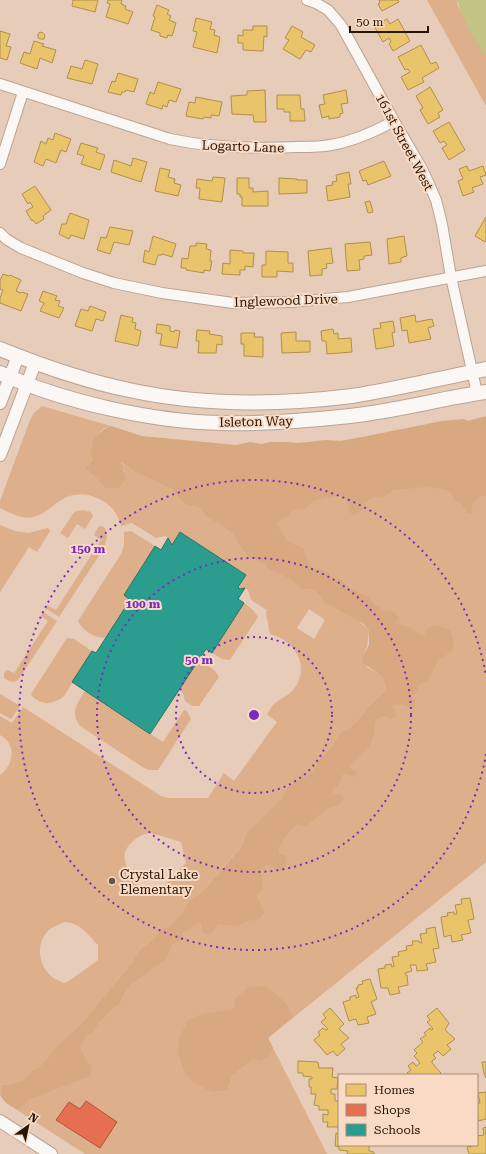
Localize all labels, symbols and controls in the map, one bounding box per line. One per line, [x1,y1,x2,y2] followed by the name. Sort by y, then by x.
[350,8,428,34] scale bar
[356,15,383,29] text: 50 m
[373,91,436,193] street label: 161st Street West
[201,138,284,155] street label: Logarto Lane
[234,291,338,310] street label: Inglewood Drive
[219,413,293,430] street label: Isleton Way
[71,542,106,556] text: 150 m
[126,597,161,611] text: 100 m
[185,653,213,667] text: 50 m
[247,708,261,722] centre of rings
[120,867,198,897] place label: Crystal Lake Elementary
[107,876,117,886] marker: Crystal Lake Elementary
[338,1074,478,1146] legend
[374,1083,415,1097] text: Homes
[374,1103,410,1117] text: Shops
[8,1106,48,1146] north arrow
[26,1110,41,1126] text: N
[374,1123,421,1137] text: Schools

